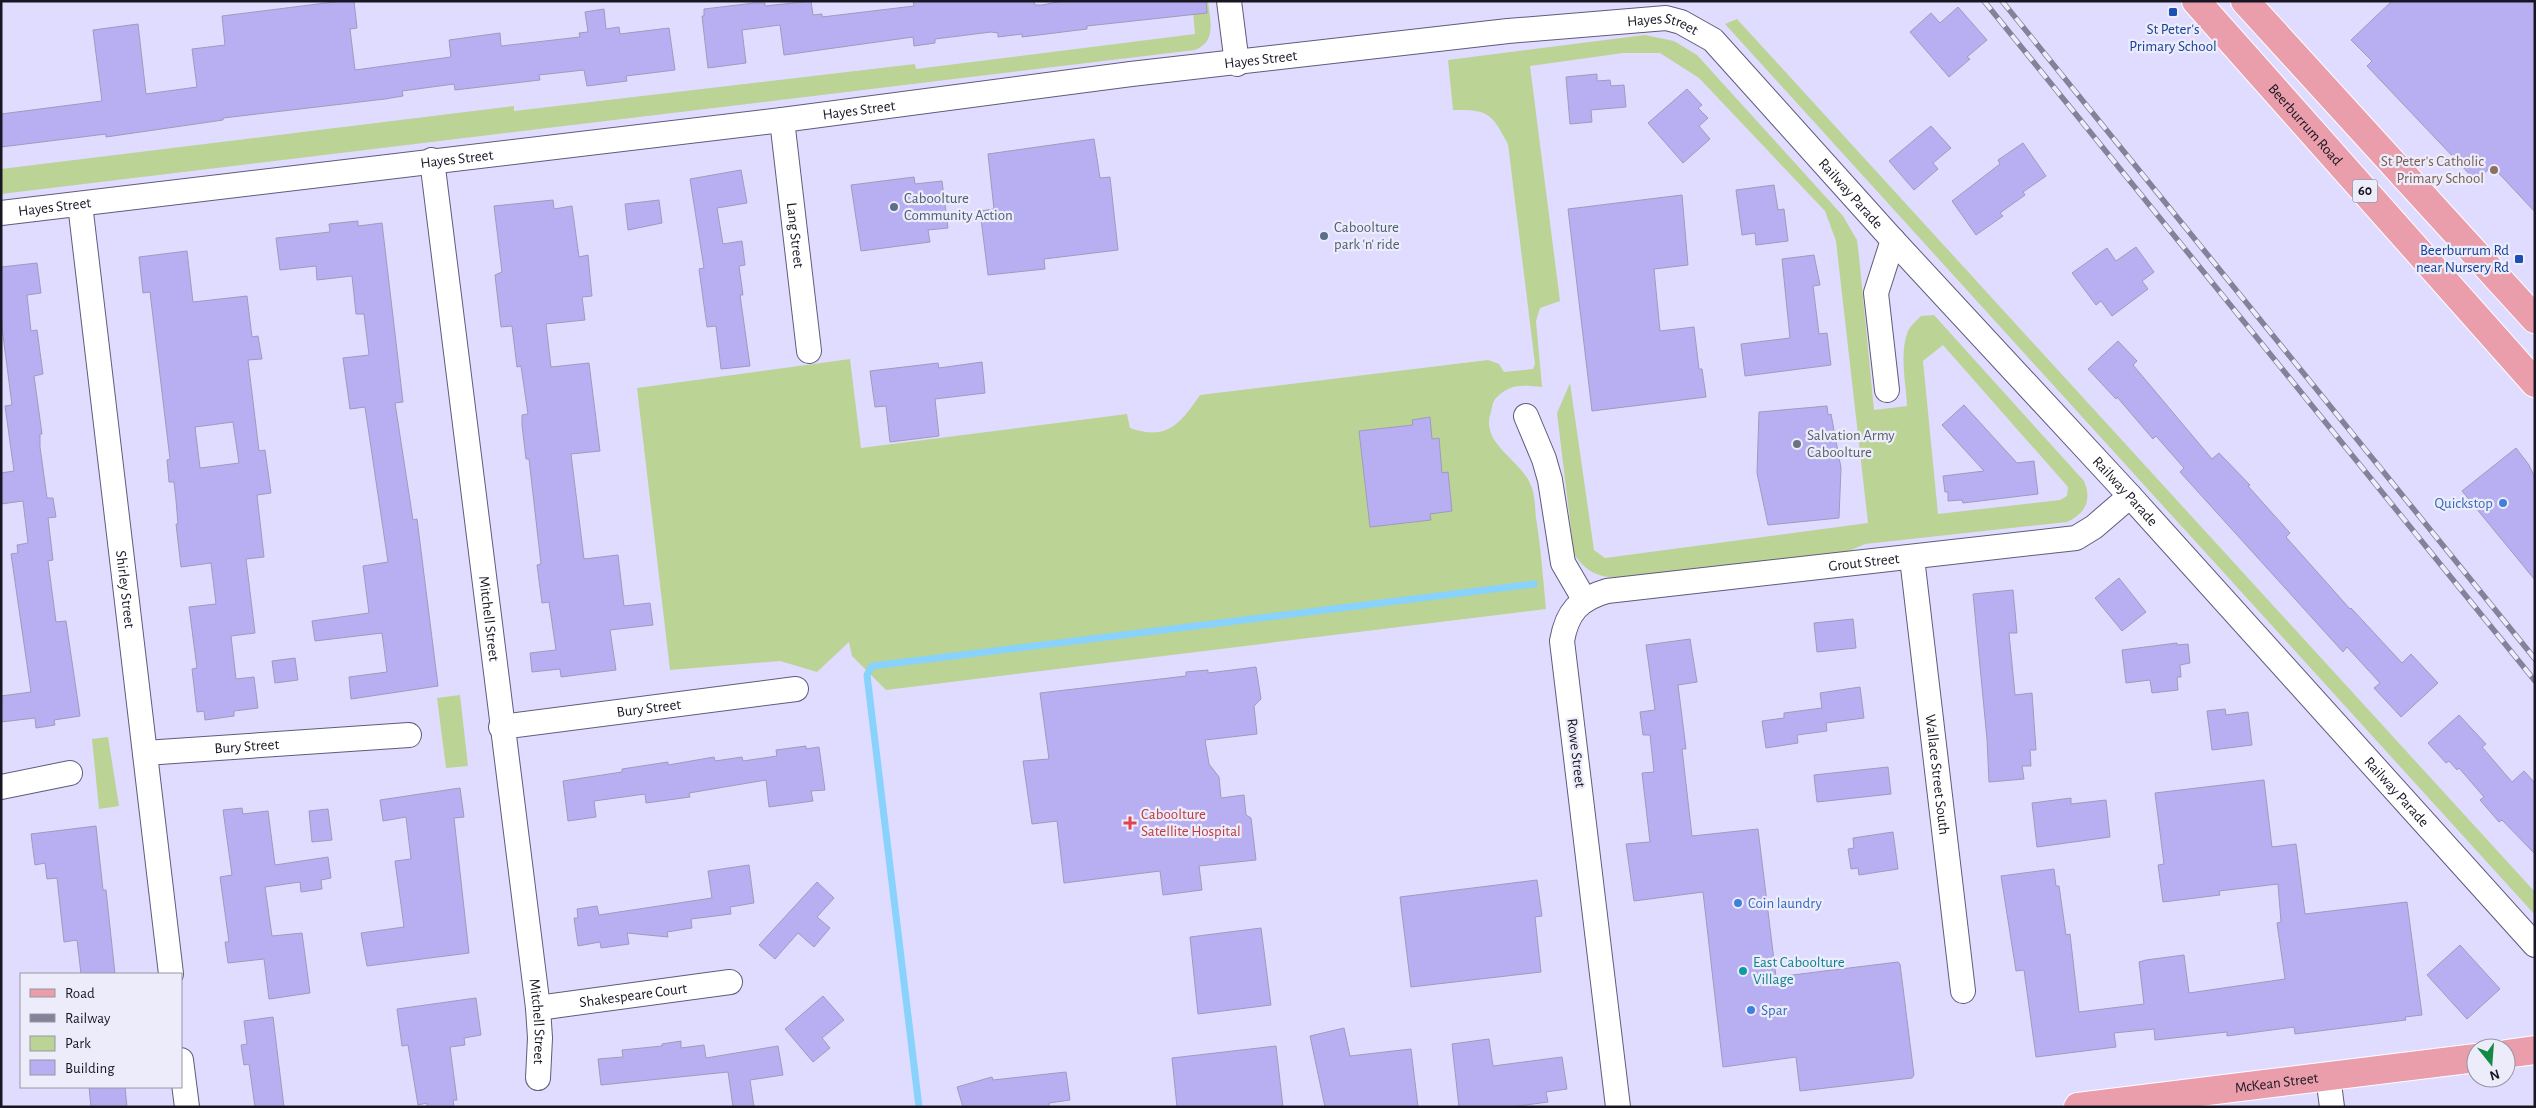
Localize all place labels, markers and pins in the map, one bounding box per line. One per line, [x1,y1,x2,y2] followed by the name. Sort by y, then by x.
[2167,6,2179,18] marker: St Peter's Primary School
[2129,22,2217,54] place label: St Peter's Primary School
[2381,154,2484,186] place label: St Peter's Catholic Primary School
[2488,164,2500,176] marker: St Peter's Catholic Primary School
[904,191,1013,223] place label: Caboolture Community Action
[888,201,900,213] marker: Caboolture Community Action
[1334,220,1400,252] place label: Caboolture park 'n' ride
[1318,230,1330,242] marker: Caboolture park 'n' ride
[2416,243,2509,275] place label: Beerburrum Rd near Nursery Rd
[2513,253,2525,265] marker: Beerburrum Rd near Nursery Rd
[1807,428,1895,460] place label: Salvation Army Caboolture
[1791,438,1803,450] marker: Salvation Army Caboolture
[2434,496,2493,511] place label: Quickstop
[2497,497,2509,509] marker: Quickstop
[1141,807,1241,839] place label: Caboolture Satellite Hospital
[1123,816,1137,830] marker: Caboolture Satellite Hospital
[1748,896,1822,911] place label: Coin laundry
[1732,897,1744,909] marker: Coin laundry
[1753,955,1845,987] place label: East Caboolture Village
[1737,965,1749,977] marker: East Caboolture Village
[1761,1003,1787,1018] place label: Spar
[1745,1004,1757,1016] marker: Spar

